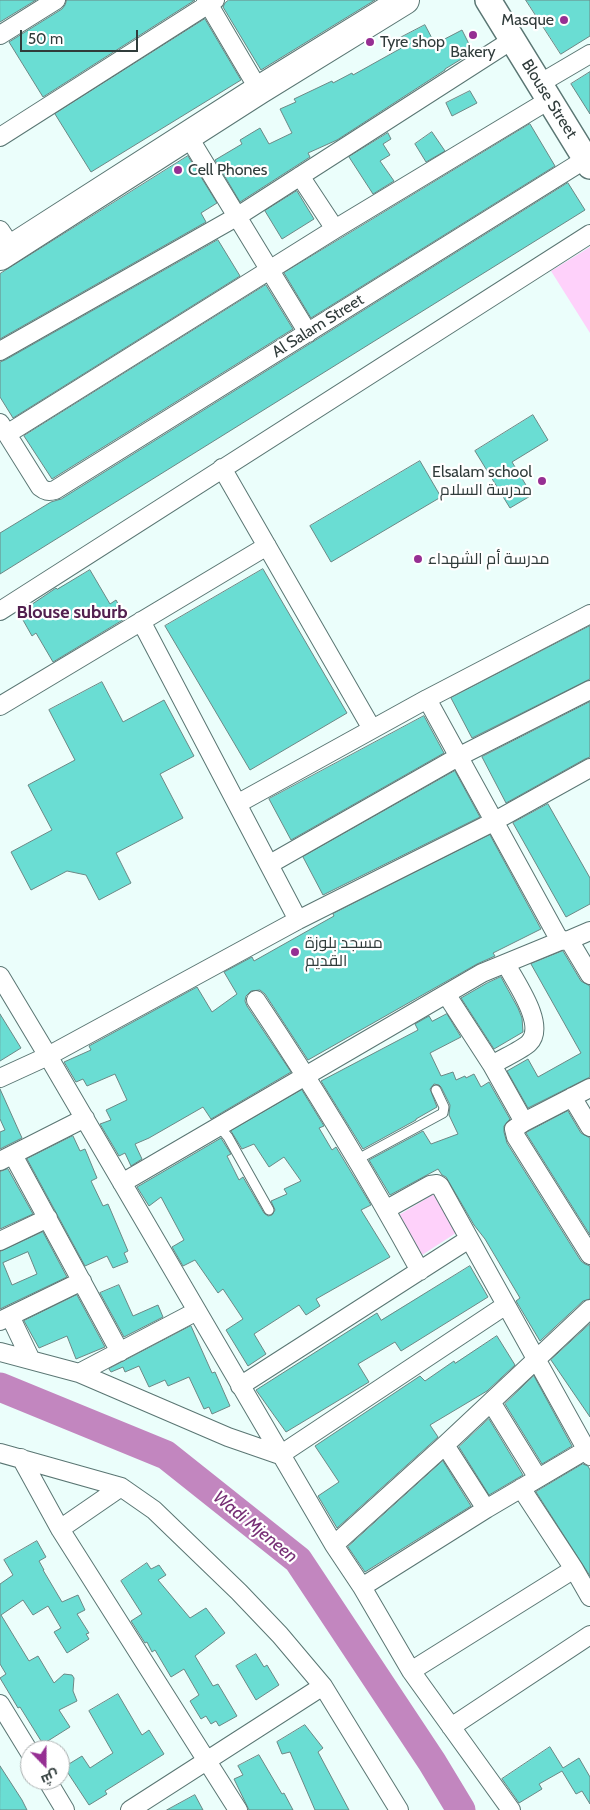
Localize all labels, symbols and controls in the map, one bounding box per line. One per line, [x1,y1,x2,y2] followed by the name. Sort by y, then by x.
[501,10,554,30] place label: Masque
[558,14,570,26] marker: Masque
[22,20,140,52] scale bar
[467,29,479,41] marker: Bakery
[28,30,63,48] text: 50 m
[380,32,445,52] place label: Tyre shop
[364,36,376,48] marker: Tyre shop
[450,42,496,62] place label: Bakery
[517,56,581,142] street label: Blouse Street
[188,160,267,180] place label: Cell Phones
[172,164,184,176] marker: Cell Phones
[269,290,367,362] street label: Al Salam Street
[432,462,532,500] place label: Elsalam school مدرسة السلام
[536,475,548,487] marker: Elsalam school مدرسة السلام
[428,549,550,569] place label: مدرسة أم الشهداء
[412,553,424,565] marker: مدرسة أم الشهداء
[17,602,127,624] district label: Blouse suburb
[305,933,383,971] place label: مسجد بلوزة القديم
[289,946,301,958] marker: مسجد بلوزة القديم
[208,1486,302,1568] water label: Wadi Mjeneen
[20,1740,70,1790] north arrow
[39,1766,62,1790] text: ش

